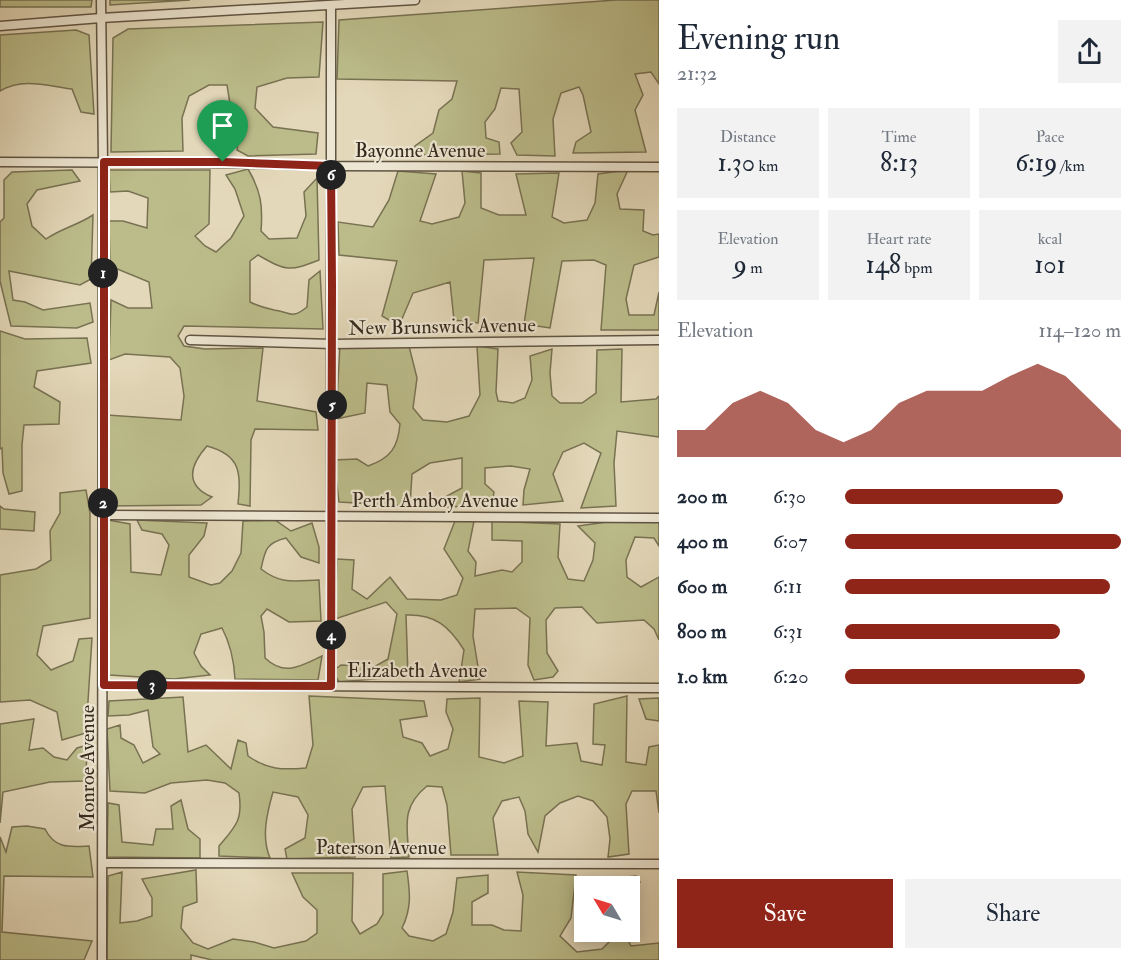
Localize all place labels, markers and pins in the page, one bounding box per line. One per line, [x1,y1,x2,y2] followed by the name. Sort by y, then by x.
[197,100,248,162] pin
[316,160,346,190] pin: 6
[88,258,118,288] pin: 1
[317,390,347,420] pin: 5
[88,488,118,518] pin: 2
[316,620,346,650] pin: 4
[137,670,167,700] pin: 3

